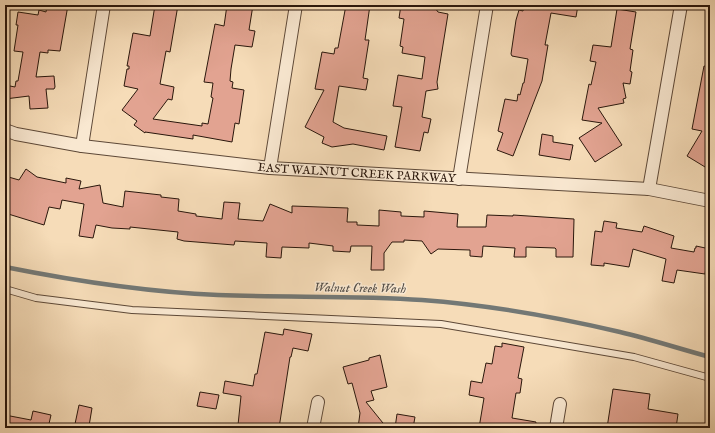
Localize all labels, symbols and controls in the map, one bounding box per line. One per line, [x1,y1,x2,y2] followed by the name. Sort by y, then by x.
[257,160,457,186] street label: EAST WALNUT CREEK PARKWAY
[314,279,407,298] water label: Walnut Creek Wash

